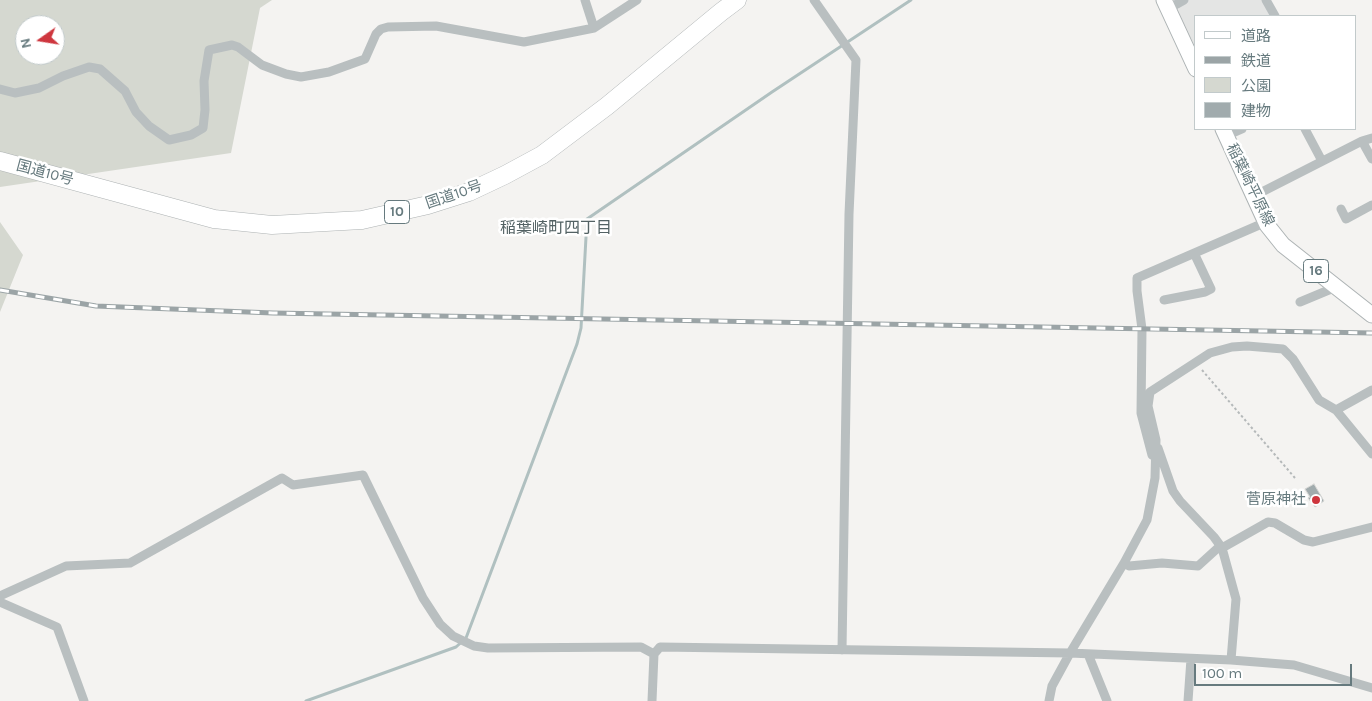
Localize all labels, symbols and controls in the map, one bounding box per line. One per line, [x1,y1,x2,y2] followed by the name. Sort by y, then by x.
[15,15,65,65] north arrow
[1194,15,1357,130] legend
[1241,27,1271,45] text: 道路
[16,36,35,50] text: N
[1241,52,1271,70] text: 鉄道
[1241,77,1271,95] text: 公園
[1241,102,1271,120] text: 建物
[1222,141,1278,229] street label: 稲葉崎平原線
[14,157,76,189] street label: 国道10号
[423,177,485,213] street label: 国道10号
[384,200,410,223] road number: 10
[500,218,612,238] district label: 稲葉崎町四丁目
[1304,260,1328,282] road number: 16
[1246,491,1306,509] place label: 菅原神社
[1310,494,1322,506] marker: 菅原神社
[1197,654,1354,686] scale bar
[1202,664,1242,682] text: 100 m

